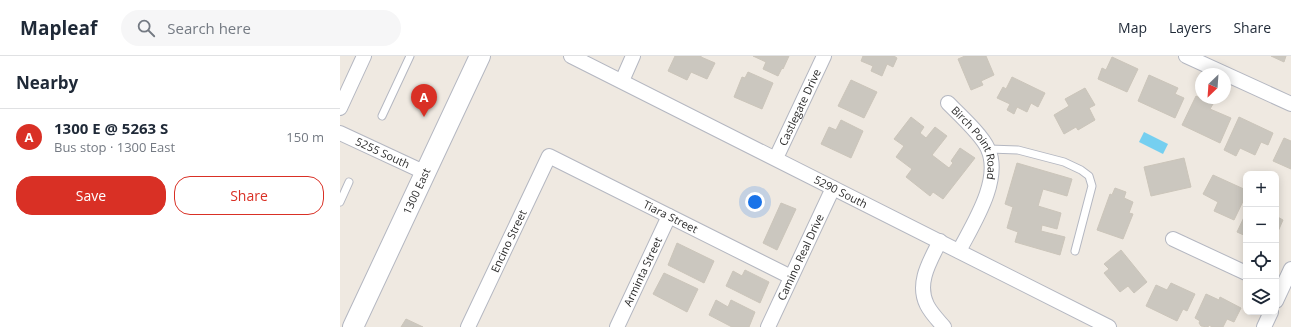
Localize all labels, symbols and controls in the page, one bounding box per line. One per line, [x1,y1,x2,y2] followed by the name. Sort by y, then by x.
[121,10,401,46] search box
[20,15,97,41] text: Mapleaf
[135,17,157,39] icon: search
[167,18,251,38] text: Search here
[1118,18,1147,37] text: Map
[1169,18,1211,37] text: Layers
[1233,18,1271,37] text: Share
[775,66,824,148] street label: Castlegate Drive
[1195,68,1231,104] north arrow
[16,71,78,94] text: Nearby
[411,84,437,117] pin: A
[948,102,1000,181] street label: Birch Point Road
[54,118,168,138] text: 1300 E @ 5263 S
[25,128,33,146] text: A
[286,128,324,146] text: 150 m
[353,133,412,171] street label: 5255 South
[54,138,175,156] text: Bus stop · 1300 East
[399,165,434,217] street label: 1300 East
[1243,171,1279,315] map controls
[1243,171,1279,207] button: +
[812,172,870,211] street label: 5290 South
[16,176,166,215] button: Save
[174,176,324,215] button: Share
[745,192,765,212] your location
[641,196,701,236] street label: Tiara Street
[487,207,530,275] street label: Encino Street
[1243,207,1279,243] button: −
[773,211,827,303] street label: Camino Real Drive
[620,234,665,309] street label: Arminta Street
[1243,243,1279,279] button: locate
[1243,279,1279,315] button: layers

